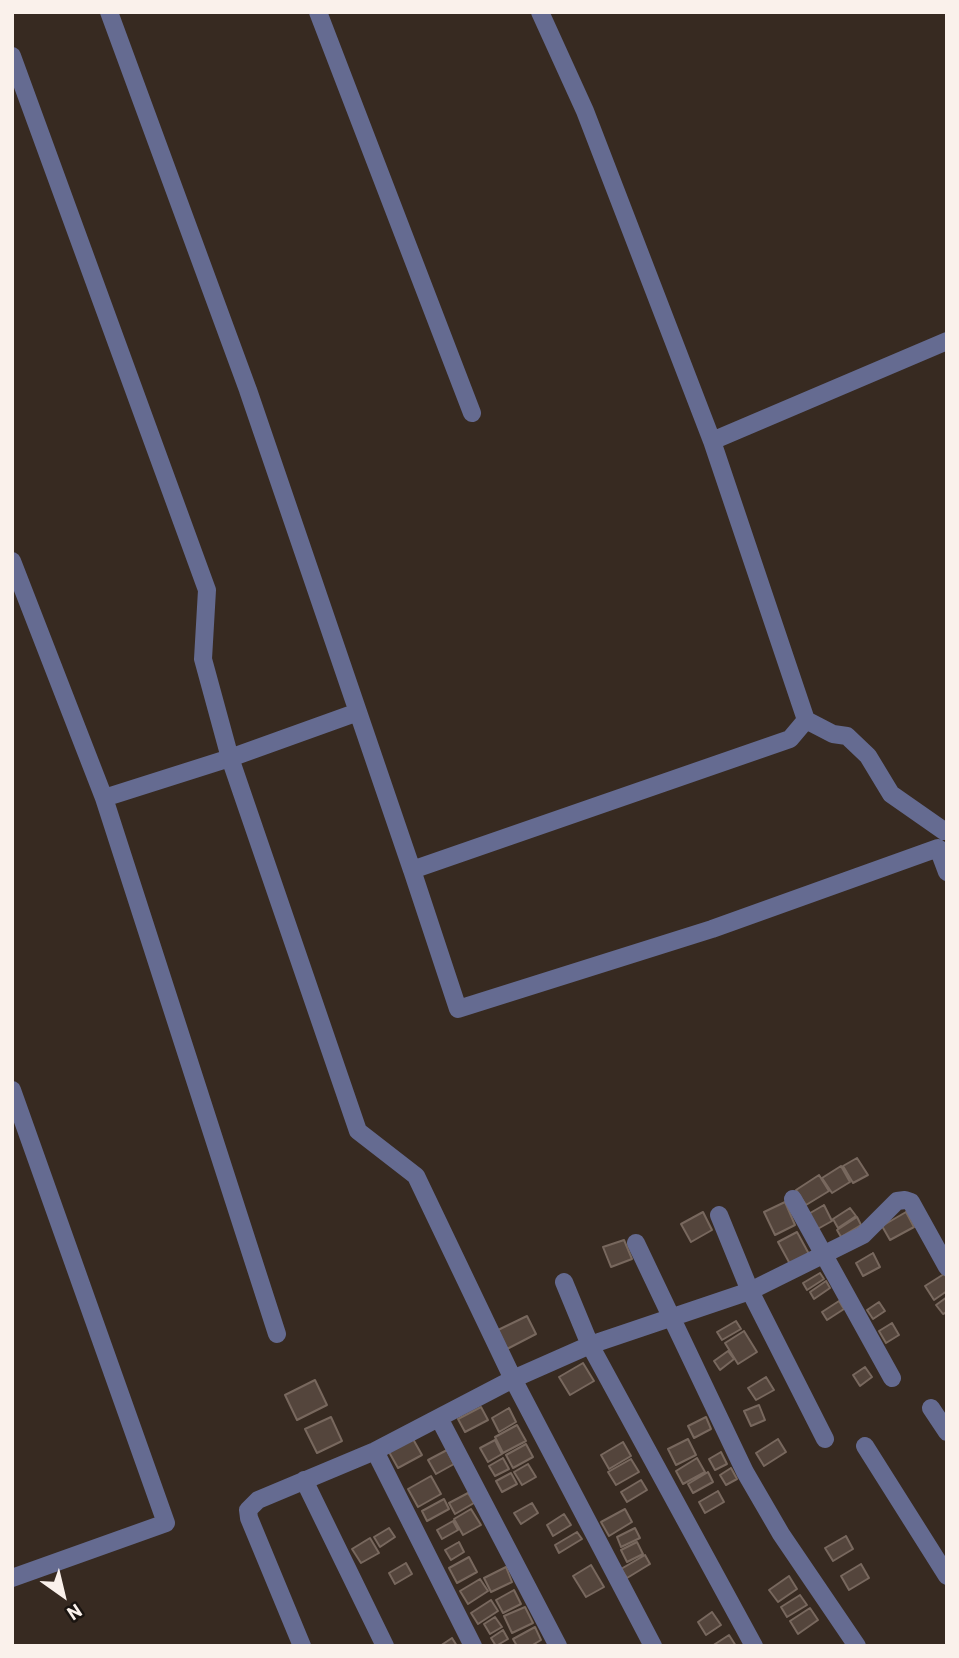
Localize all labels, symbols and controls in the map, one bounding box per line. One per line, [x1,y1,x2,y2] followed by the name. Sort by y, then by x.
[28,1560,98,1630] north arrow
[63,1600,87,1626] text: N

